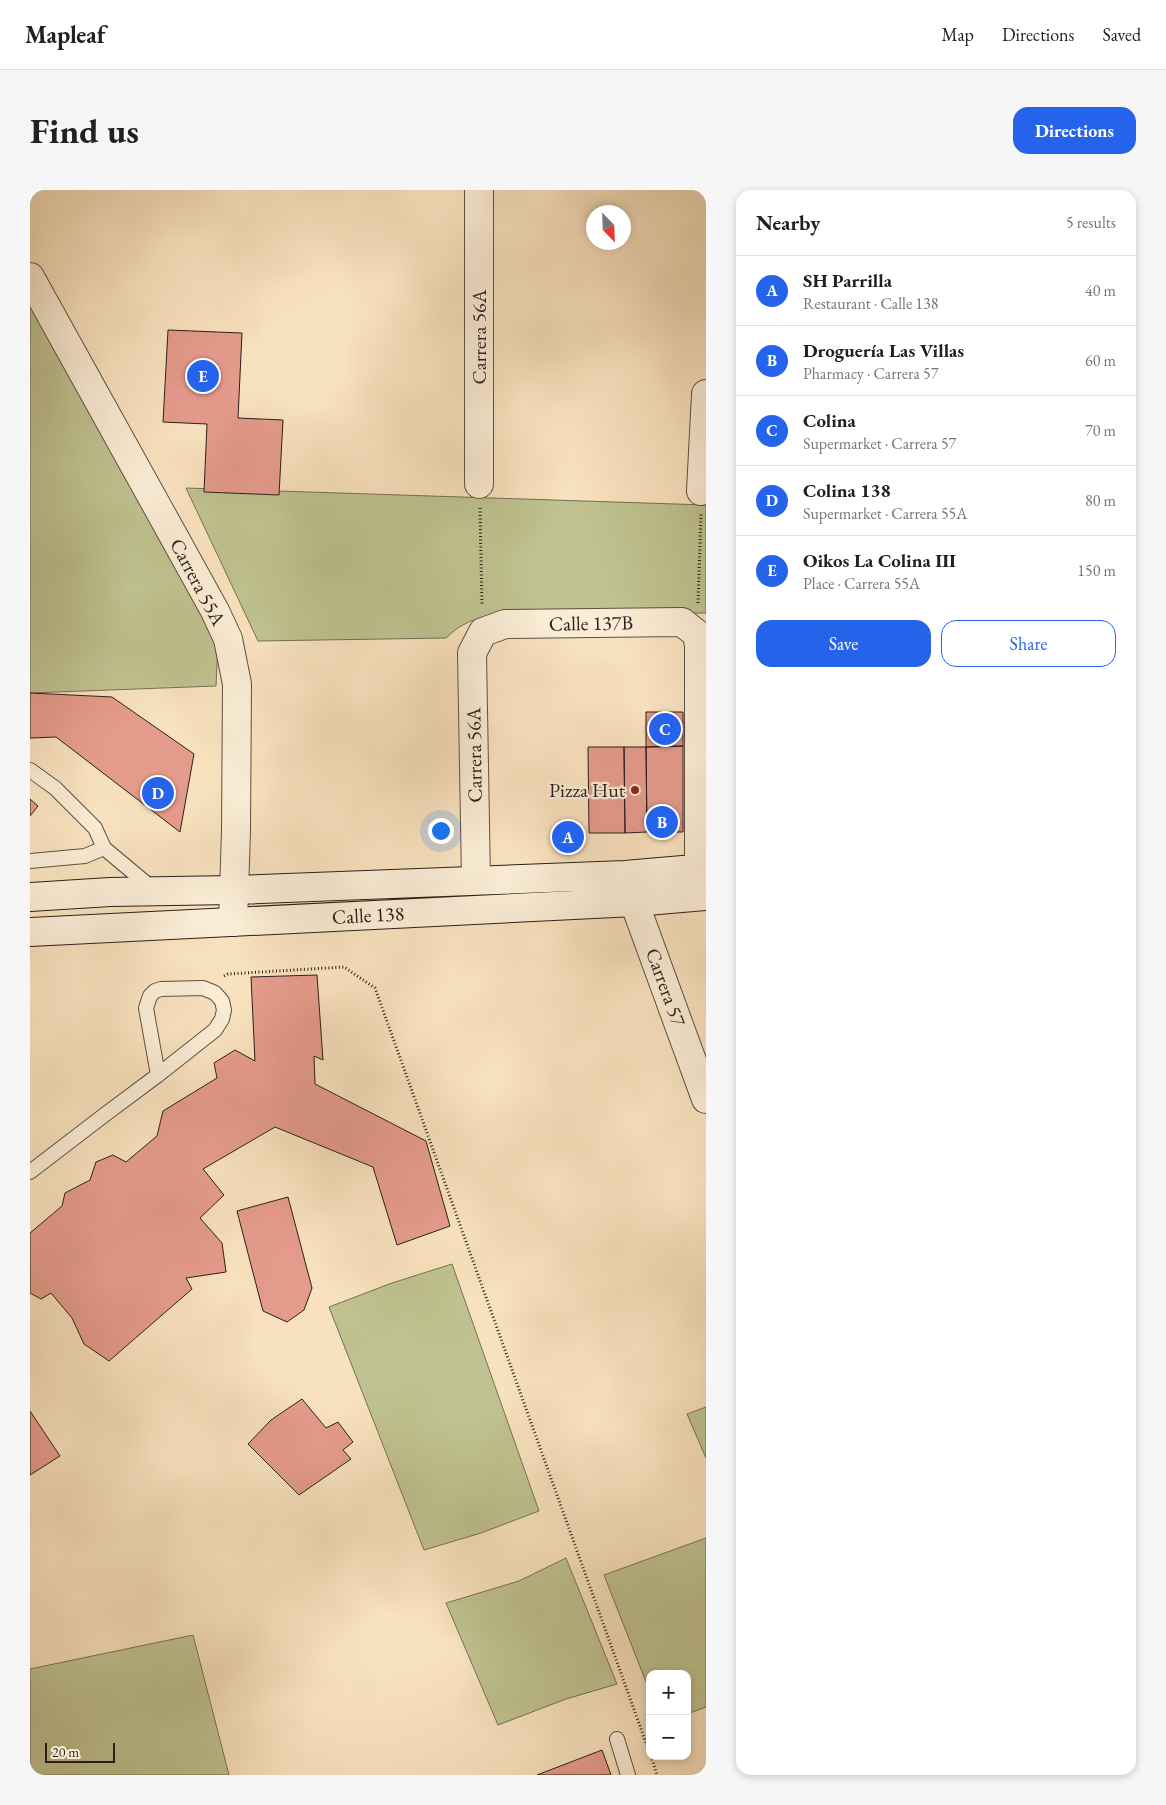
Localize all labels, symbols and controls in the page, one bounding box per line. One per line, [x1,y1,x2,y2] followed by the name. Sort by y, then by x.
[25,19,106,50] text: Mapleaf
[942,23,974,46] text: Map
[1002,23,1074,46] text: Directions
[1102,23,1141,46] text: Saved
[1013,107,1136,154] button: Directions
[30,108,139,153] text: Find us
[586,205,631,250] north arrow
[756,209,820,236] text: Nearby
[1066,212,1116,233] text: 5 results
[803,268,892,293] text: SH Parrilla
[766,280,778,301] text: A
[1085,280,1116,301] text: 40 m
[466,289,492,385] street label: Carrera 56A
[803,293,938,314] text: Restaurant · Calle 138
[803,338,964,363] text: Droguería Las Villas
[767,350,777,371] text: B
[1085,350,1116,371] text: 60 m
[187,357,219,395] pin: E
[803,363,938,384] text: Pharmacy · Carrera 57
[803,408,856,433] text: Colina
[766,420,778,441] text: C
[1085,420,1116,441] text: 70 m
[803,433,956,454] text: Supermarket · Carrera 57
[803,478,891,503] text: Colina 138
[766,490,778,511] text: D
[1085,490,1116,511] text: 80 m
[803,503,967,524] text: Supermarket · Carrera 55A
[164,534,232,630] street label: Carrera 55A
[803,548,956,573] text: Oikos La Colina III
[767,560,777,581] text: E
[1077,560,1116,581] text: 150 m
[803,573,920,594] text: Place · Carrera 55A
[549,609,633,637] street label: Calle 137B
[756,620,931,667] button: Save
[941,620,1116,667] button: Share
[460,707,488,803] street label: Carrera 56A
[649,710,681,748] pin: C
[142,774,174,812] pin: D
[549,777,626,803] place label: Pizza Hut
[629,784,641,796] marker: Pizza Hut
[646,803,678,841] pin: B
[428,818,454,844] your location
[552,818,584,856] pin: A
[331,900,405,930] street label: Calle 138
[640,944,692,1030] street label: Carrera 57
[646,1670,691,1760] map controls
[646,1670,691,1715] button: +
[646,1715,691,1760] button: −
[45,1740,115,1763] scale bar
[52,1743,79,1761] text: 20 m

